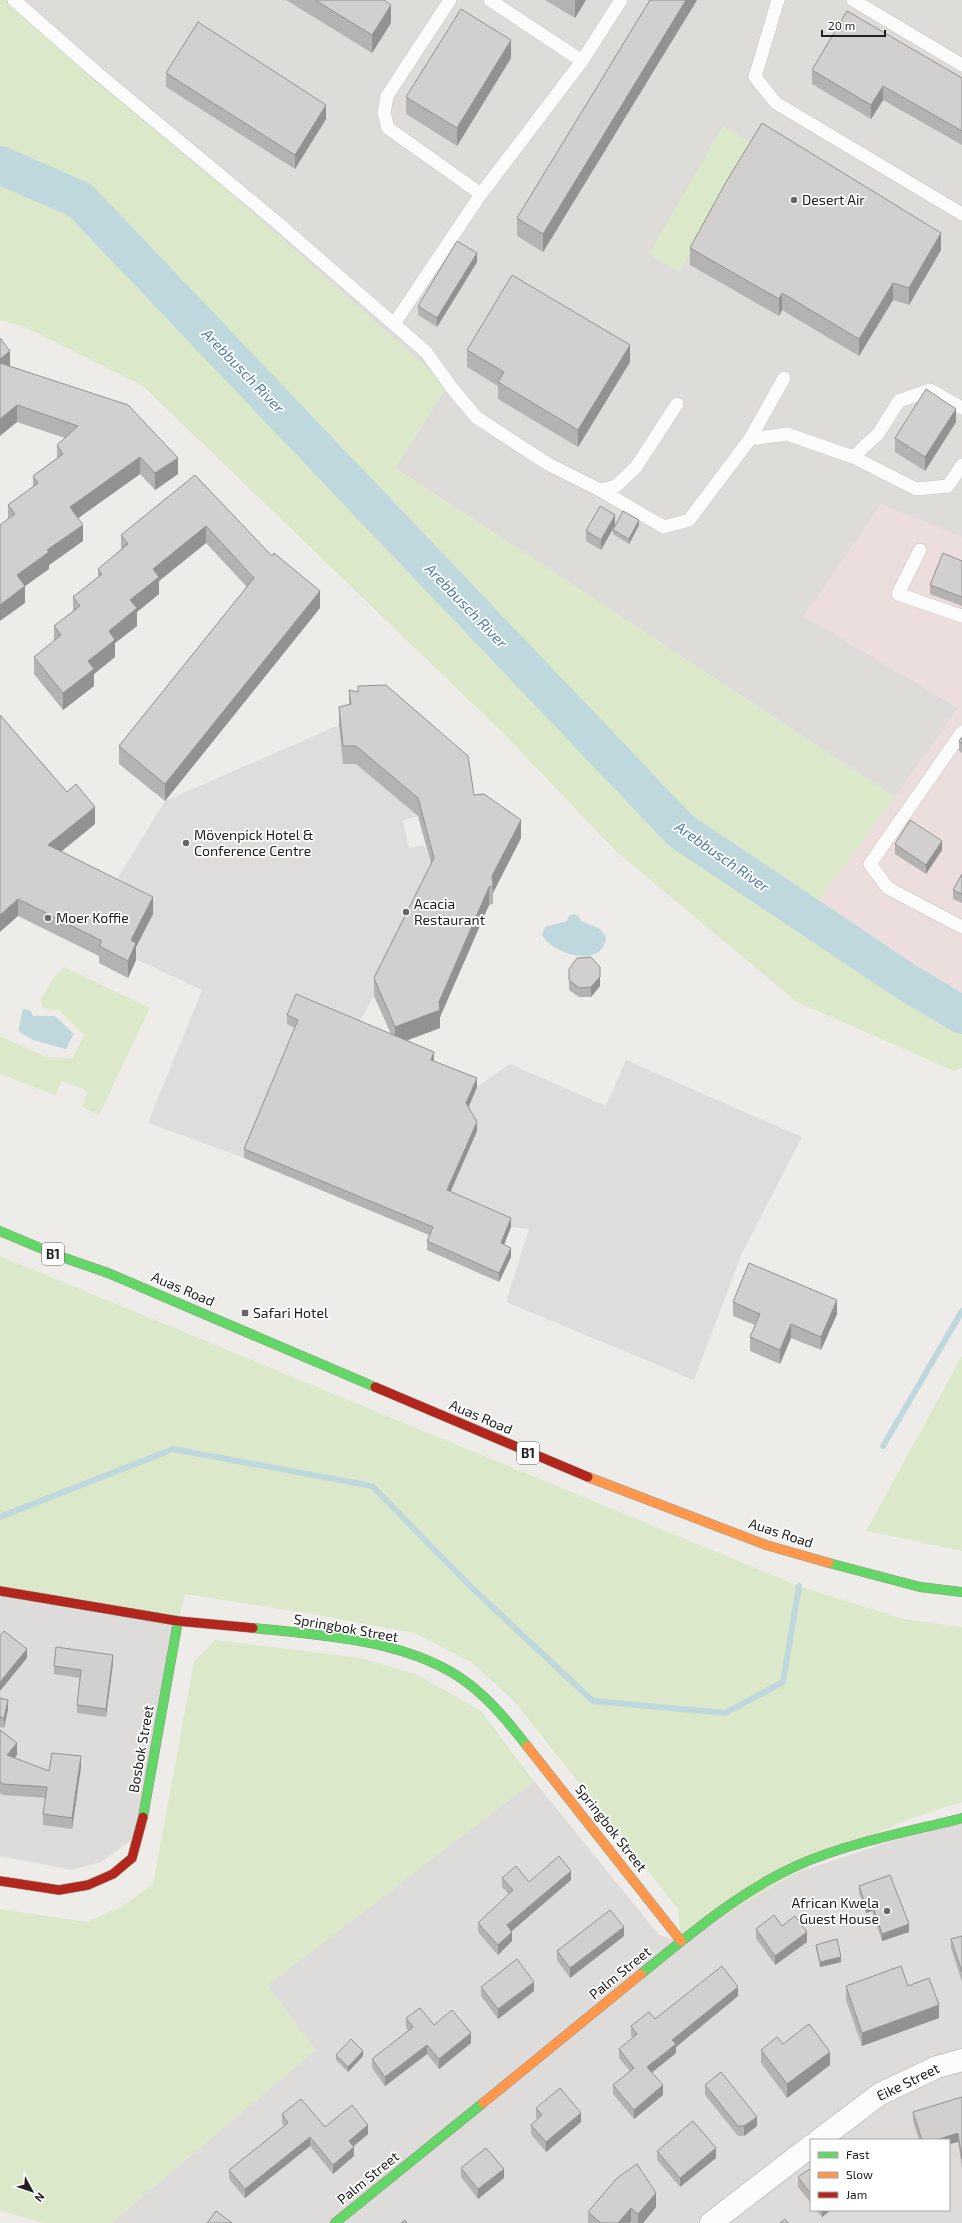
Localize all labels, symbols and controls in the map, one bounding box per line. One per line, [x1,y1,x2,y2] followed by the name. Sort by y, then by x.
[822,12,885,38] scale bar
[828,18,855,32] text: 20 m
[802,191,865,208] place label: Desert Air
[789,195,799,205] marker: Desert Air
[198,324,289,417] water label: Arebbusch River
[421,559,512,652] water label: Arebbusch River
[671,816,774,896] water label: Arebbusch River
[194,826,314,859] place label: Mövenpick Hotel & Conference Centre
[181,838,191,848] marker: Mövenpick Hotel & Conference Centre
[414,895,485,928] place label: Acacia Restaurant
[401,907,411,917] marker: Acacia Restaurant
[56,909,129,926] place label: Moer Koffie
[43,913,53,923] marker: Moer Koffie
[42,1243,64,1265] road number: B1
[149,1268,217,1309] street label: Auas Road
[253,1304,329,1321] place label: Safari Hotel
[240,1308,250,1318] marker: Safari Hotel
[447,1396,515,1437] street label: Auas Road
[517,1442,539,1464] road number: B1
[747,1514,816,1551] street label: Auas Road
[292,1610,400,1645] street label: Springbok Street
[124,1704,157,1794] street label: Bosbok Street
[572,1781,651,1875] street label: Springbok Street
[791,1894,879,1927] place label: African Kwela Guest House
[882,1906,892,1916] marker: African Kwela Guest House
[585,1943,654,2003] street label: Palm Street
[874,2059,942,2104] street label: Eike Street
[810,2139,950,2211] legend
[846,2147,870,2161] text: Fast
[333,2148,402,2208] street label: Palm Street
[846,2167,873,2181] text: Slow
[12,2171,52,2211] north arrow
[846,2187,867,2201] text: Jam
[32,2191,48,2205] text: N

